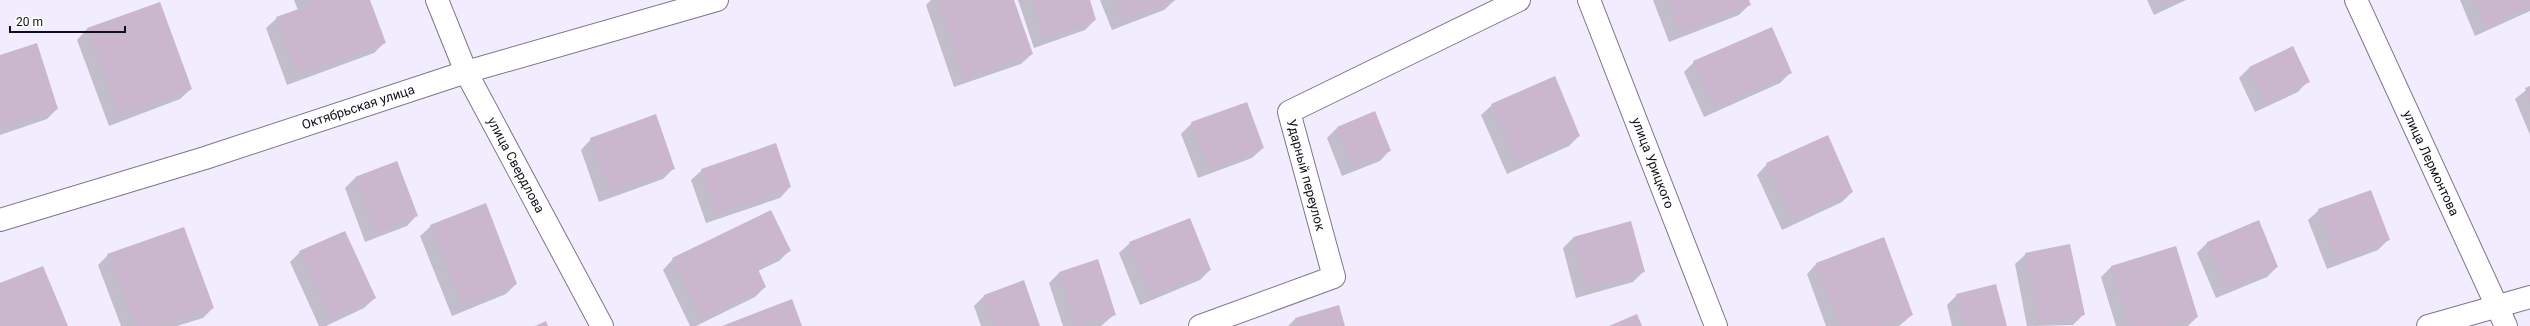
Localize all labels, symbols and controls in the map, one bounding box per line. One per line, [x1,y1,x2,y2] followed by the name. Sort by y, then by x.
[10,8,125,34] scale bar
[16,15,43,29] text: 20 m
[300,82,416,132] street label: Октябрьская улица
[2400,108,2462,218] street label: улица Лермонтова
[484,115,548,215] street label: улица Свердлова
[1629,115,1677,211] street label: улица Урицкого
[1284,118,1328,232] street label: Ударный переулок

